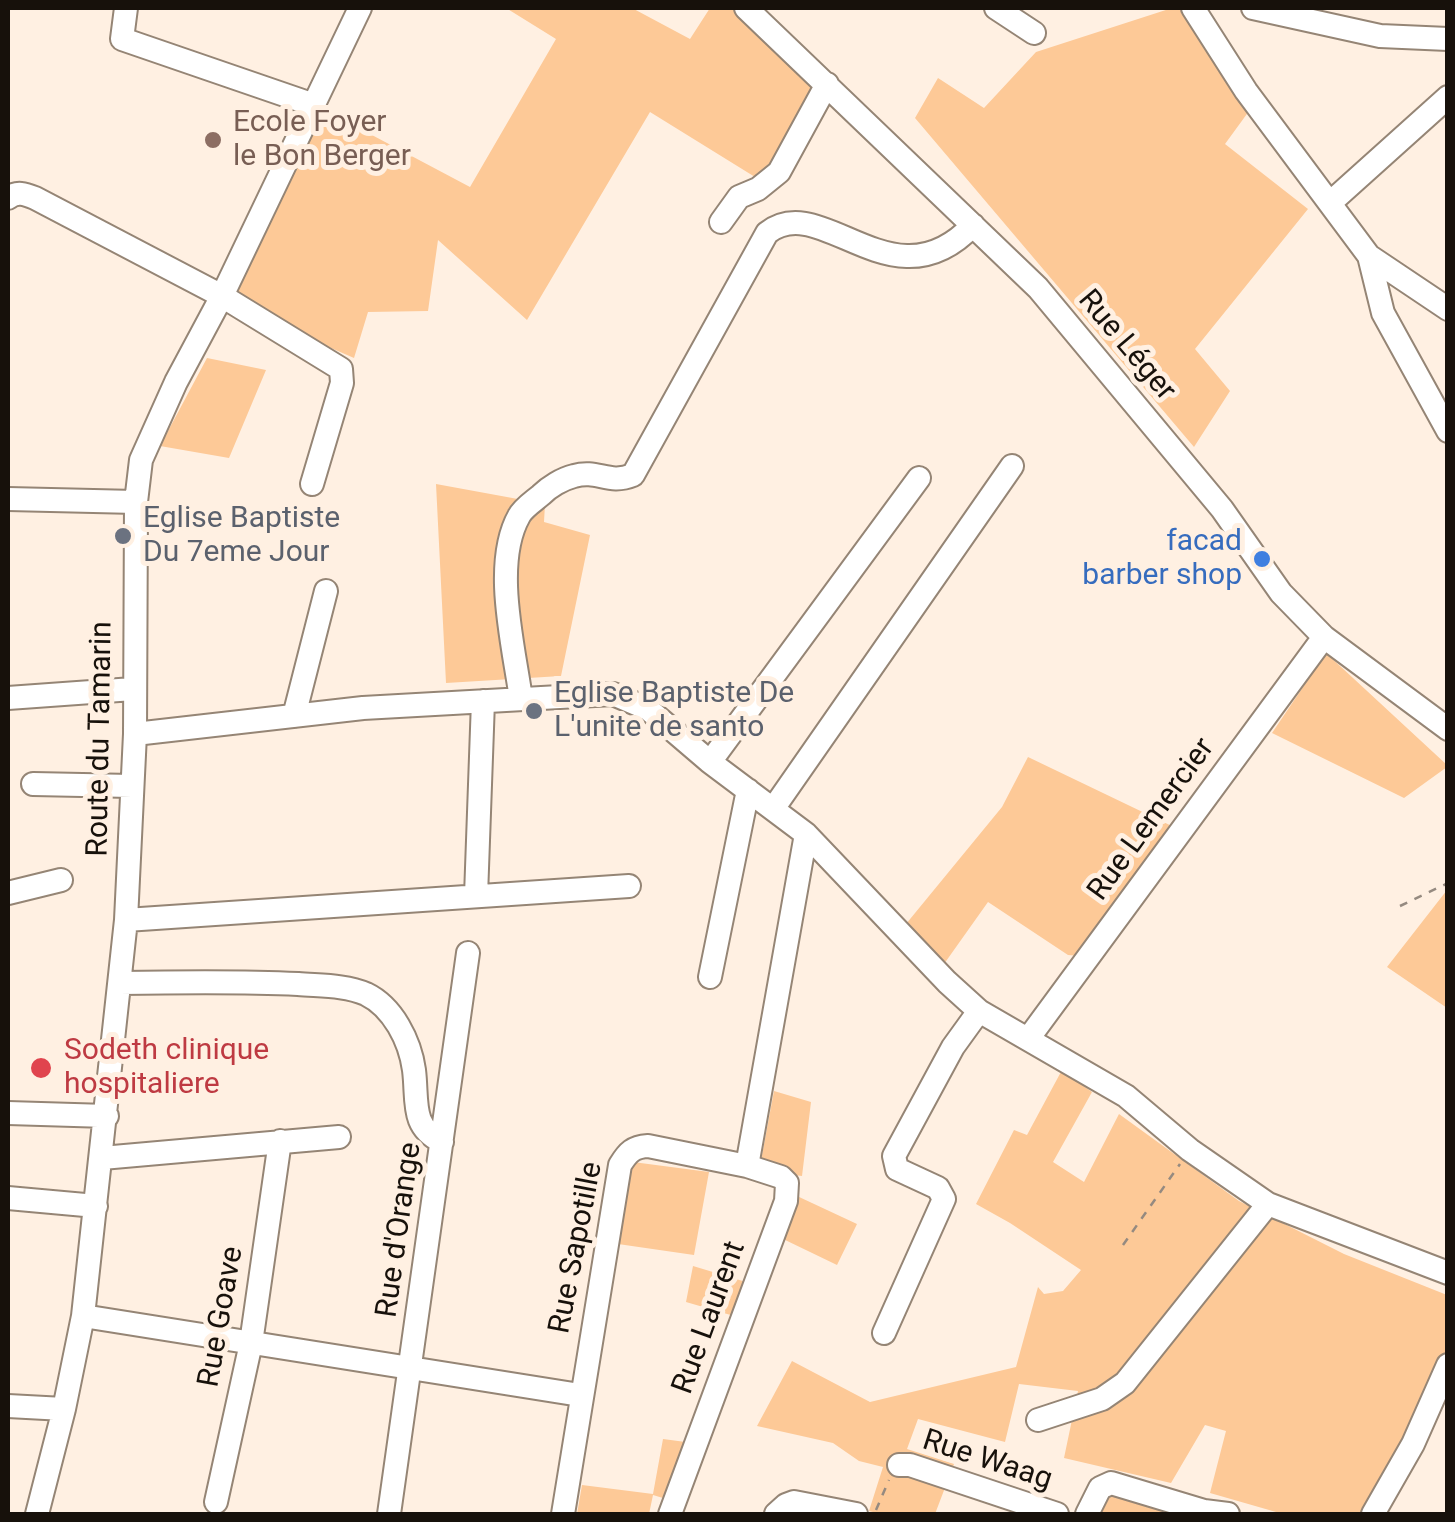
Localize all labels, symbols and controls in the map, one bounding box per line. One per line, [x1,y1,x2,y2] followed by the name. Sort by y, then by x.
[233,105,411,176] place label: Ecole Foyer le Bon Berger
[202,129,224,151] marker: Ecole Foyer le Bon Berger
[1069,283,1183,409] street label: Rue Léger
[143,501,340,572] place label: Eglise Baptiste Du 7eme Jour
[1082,524,1242,594] place label: facad barber shop
[112,525,134,547] marker: Eglise Baptiste Du 7eme Jour
[1251,548,1273,570] marker: facad barber shop
[81,621,121,857] street label: Route du Tamarin
[554,676,794,746] place label: Eglise Baptiste De L'unite de santo
[523,700,545,722] marker: Eglise Baptiste De L'unite de santo
[1081,732,1223,908] street label: Rue Lemercier
[64,1033,269,1104] place label: Sodeth clinique hospitaliere
[28,1055,54,1081] marker: Sodeth clinique hospitaliere
[370,1140,430,1320] street label: Rue d'Orange
[543,1159,611,1337] street label: Rue Sapotille
[666,1237,754,1399] street label: Rue Laurent
[192,1244,252,1390] street label: Rue Goave
[918,1423,1056,1499] street label: Rue Waag

